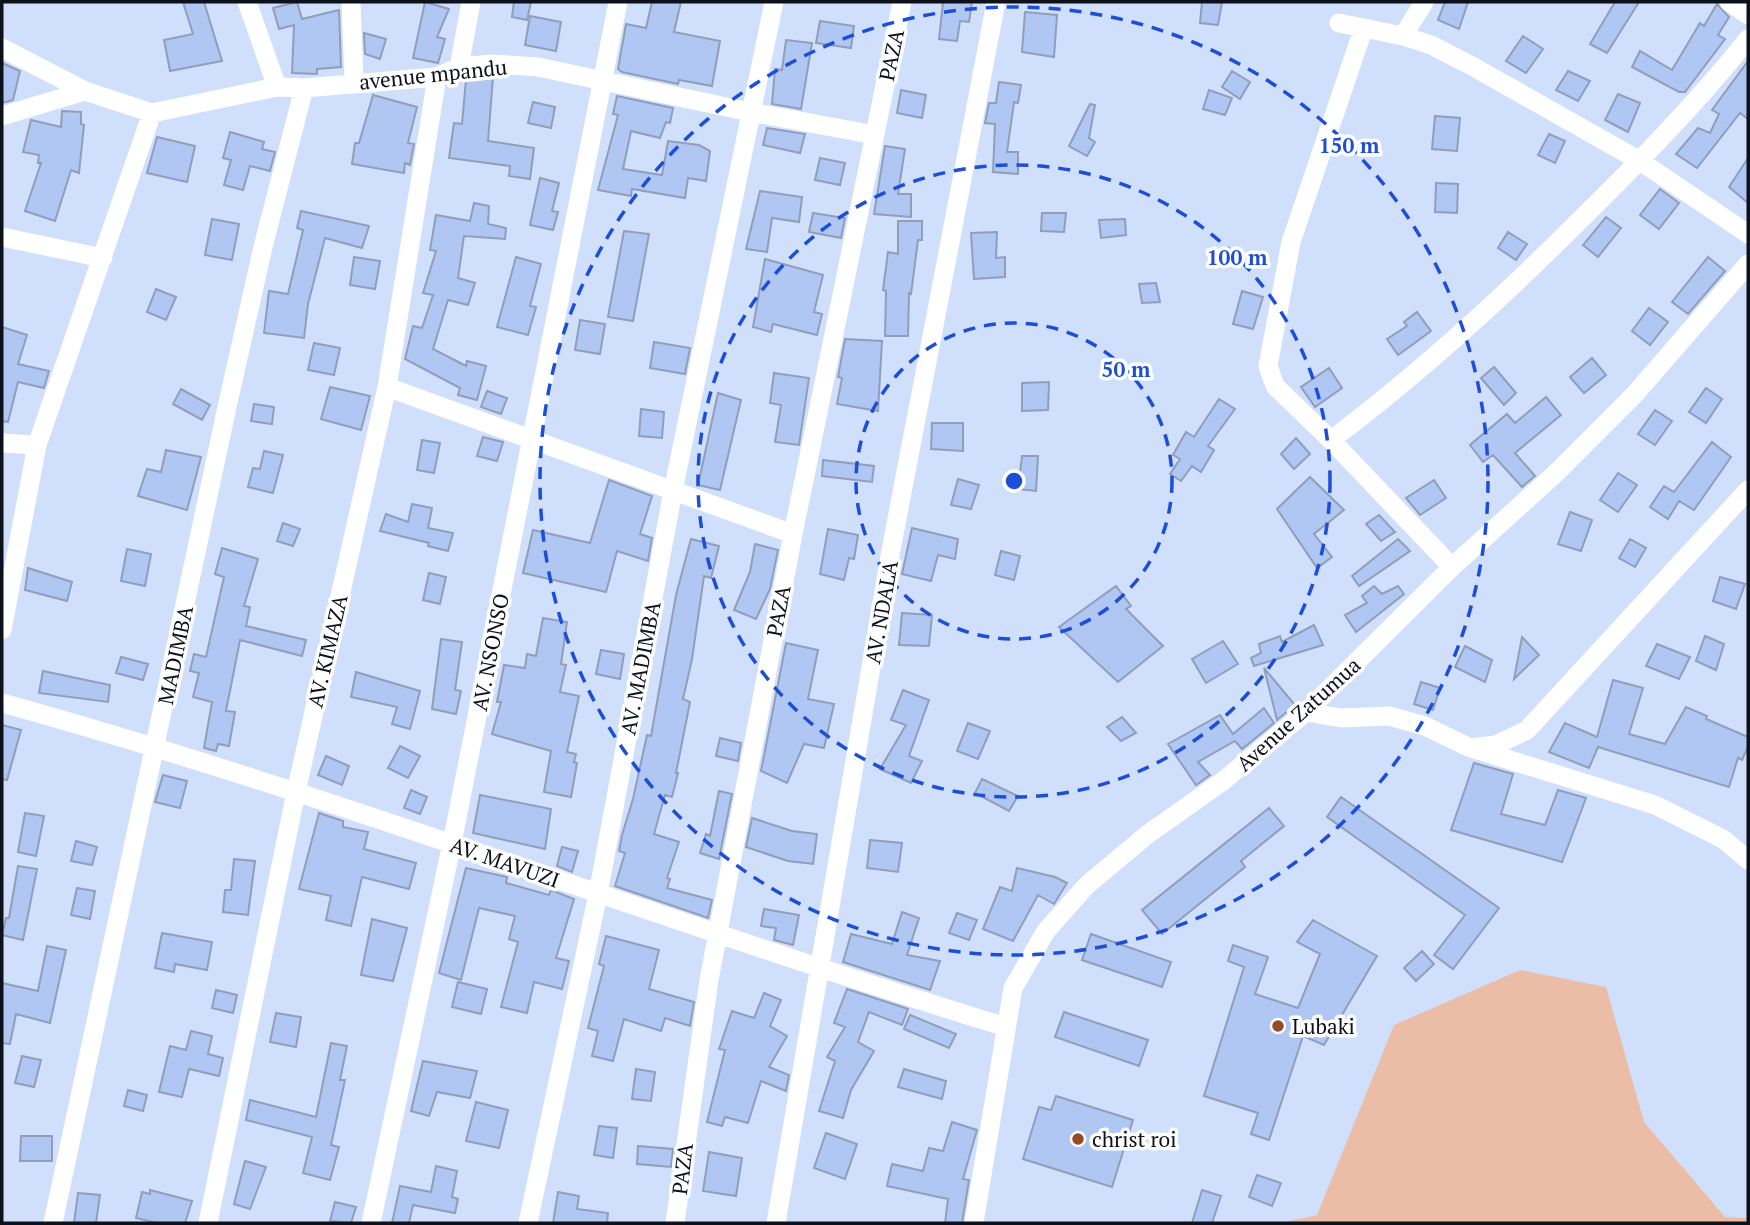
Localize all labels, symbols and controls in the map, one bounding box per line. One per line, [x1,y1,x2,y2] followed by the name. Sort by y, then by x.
[872,26,910,83] street label: PAZA
[358,52,508,96] street label: avenue mpandu
[1319,131,1380,159] text: 150 m
[1207,243,1268,271] text: 100 m
[1102,355,1151,383] text: 50 m
[1002,469,1026,493] centre of rings
[858,558,904,666] street label: AV. NDALA
[759,582,797,639] street label: PAZA
[300,591,354,710] street label: AV. KIMAZA
[465,591,515,713] street label: AV. NSONSO
[613,598,667,737] street label: AV. MADIMBA
[151,602,199,707] street label: MADIMBA
[1230,651,1366,777] street label: Avenue Zatumua
[447,830,563,894] street label: AV. MAVUZI
[1292,1012,1355,1040] place label: Lubaki
[1270,1018,1286,1034] marker: Lubaki
[1092,1125,1176,1153] place label: christ roi
[1070,1131,1086,1147] marker: christ roi
[665,1141,699,1196] street label: PAZA

